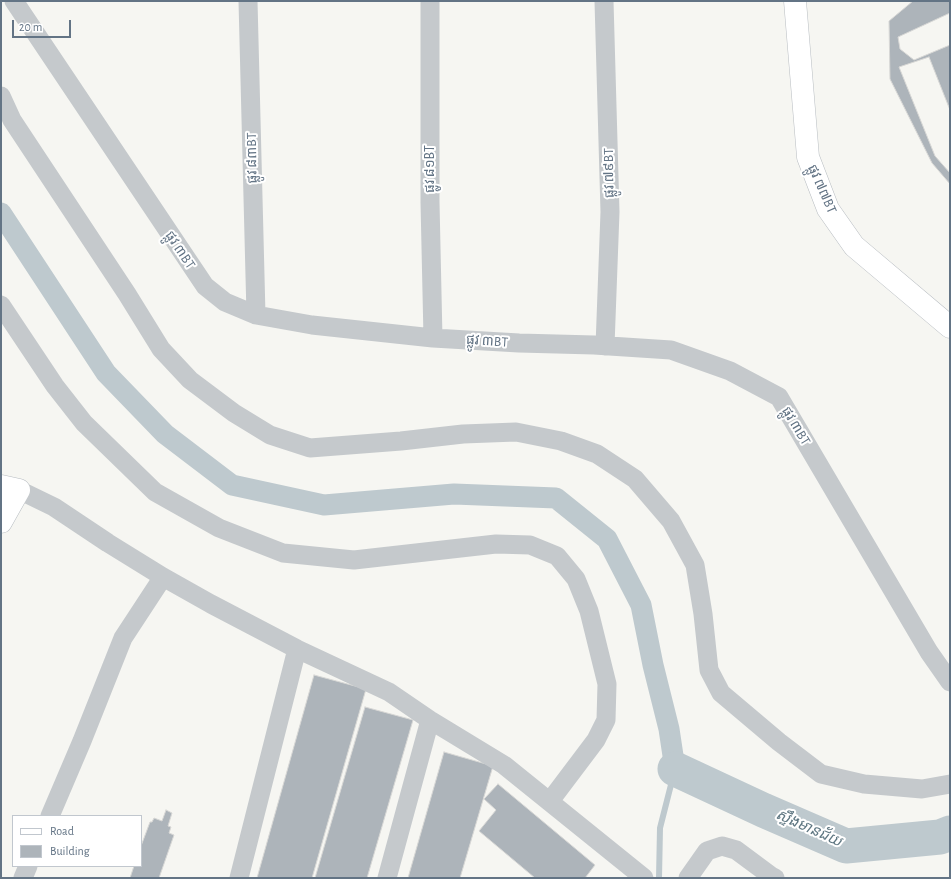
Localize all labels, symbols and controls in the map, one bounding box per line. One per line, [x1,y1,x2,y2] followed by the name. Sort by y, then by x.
[14,12,73,38] scale bar
[19,21,42,33] text: 20 m
[243,132,261,184] street label: ផ្លូវ ៨៣BT
[422,145,438,193] street label: ផ្លូវ ៨១BT
[600,148,618,198] street label: ផ្លូវ ៧៩BT
[804,162,840,216] street label: ផ្លូវ ៧៧BT
[161,228,199,272] street label: ផ្លូវ ៣BT
[465,331,509,351] street label: ផ្លូវ ៣BT
[778,404,814,448] street label: ផ្លូវ ៣BT
[773,805,845,851] water label: ស្ទឹងមានជ័យ
[12,815,142,867] legend
[50,825,74,837] text: Road
[50,845,90,857] text: Building

